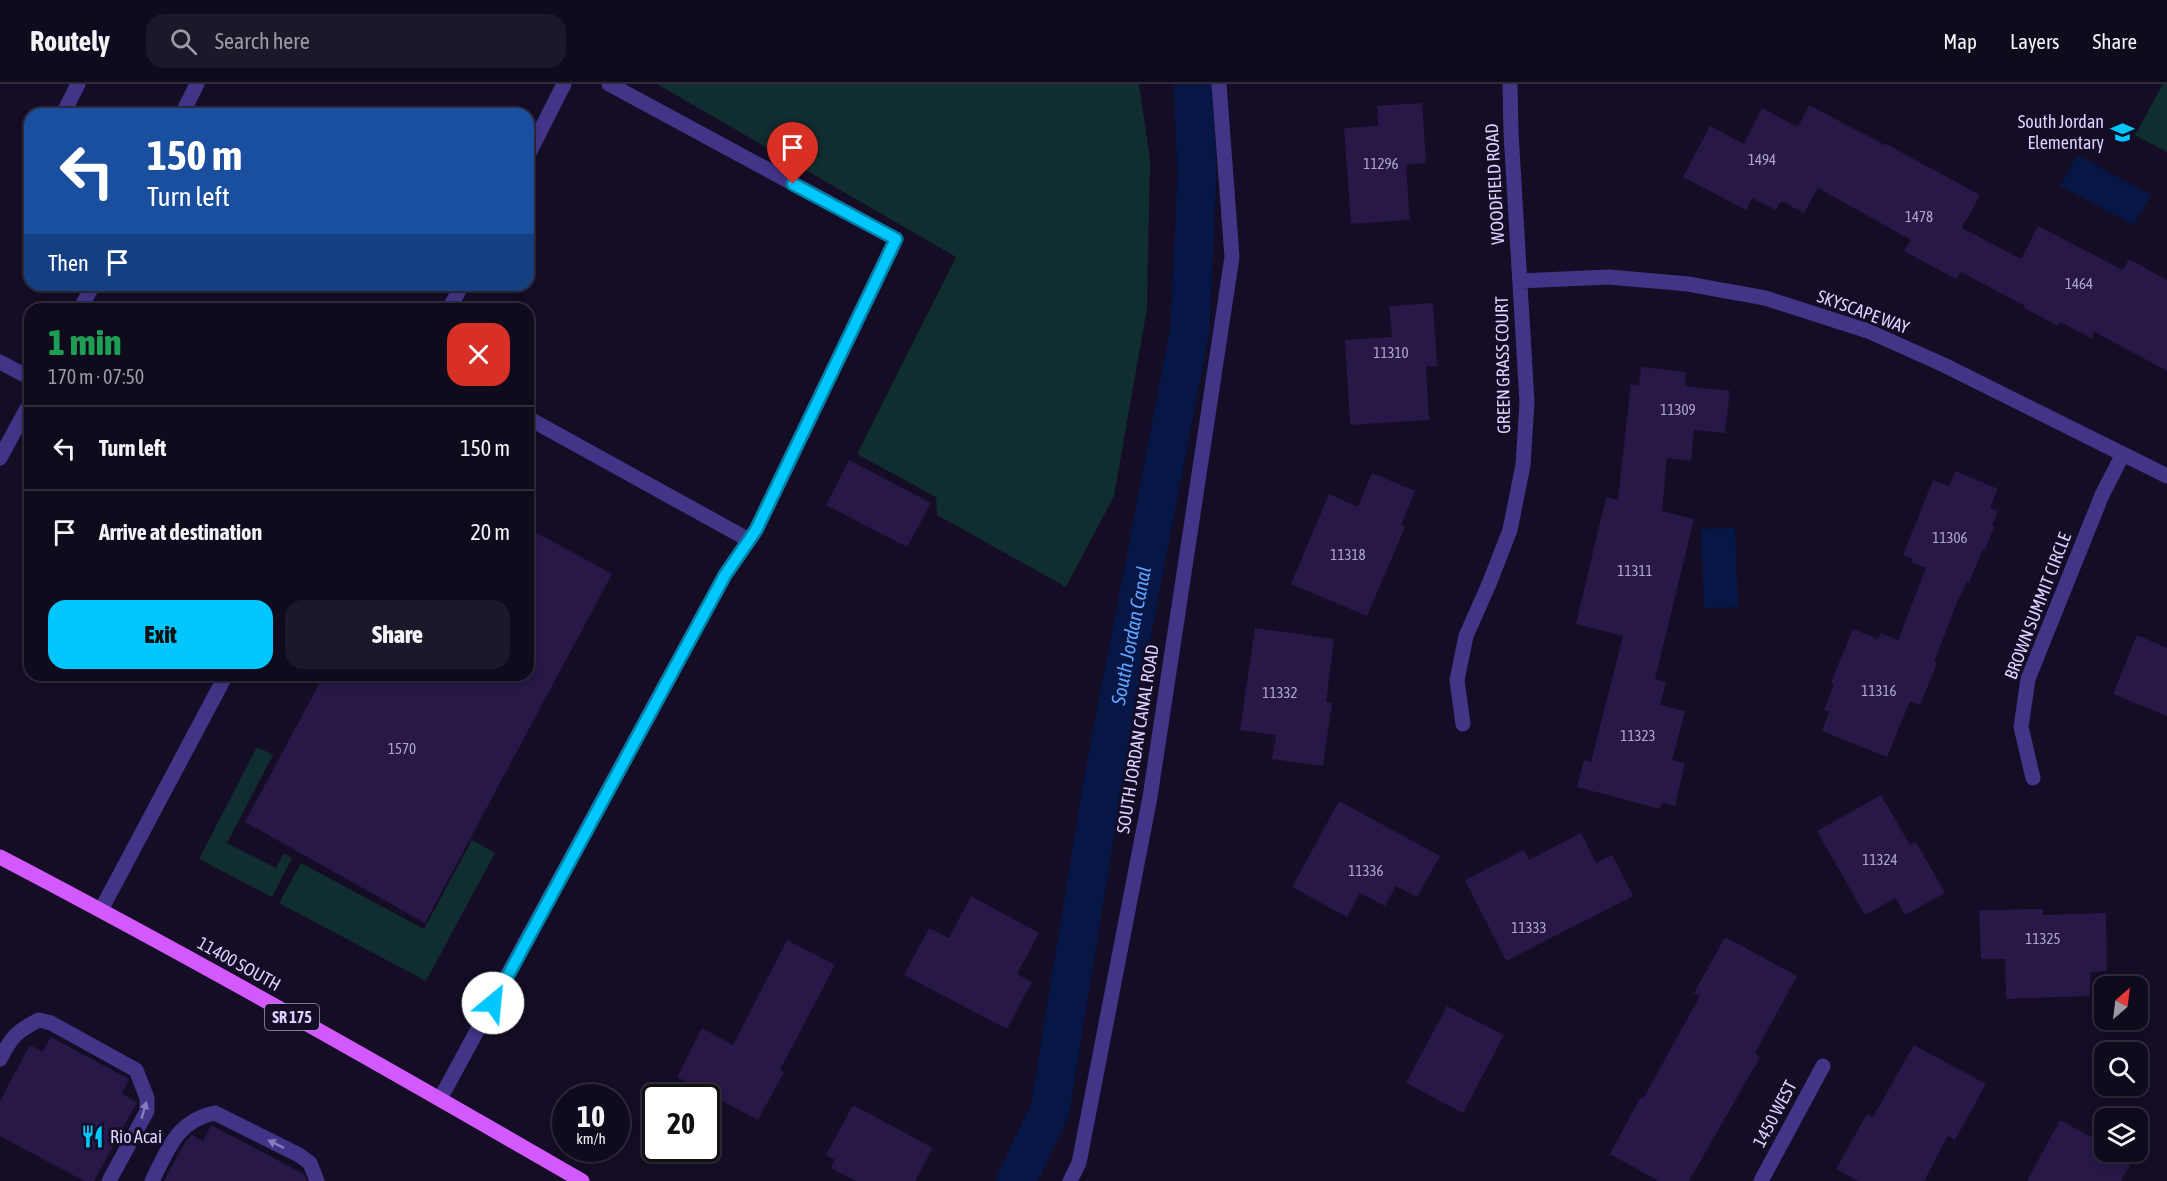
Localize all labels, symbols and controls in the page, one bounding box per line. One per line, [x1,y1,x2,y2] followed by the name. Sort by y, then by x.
[146,14,566,68] search box
[30,25,110,57] text: Routely
[167,25,200,58] icon: search
[215,28,310,54] text: Search here
[1943,29,1977,53] text: Map
[2010,29,2060,53] text: Layers
[2093,29,2137,53] text: Share
[2018,111,2104,153] place label: South Jordan Elementary
[2109,119,2135,145] school or university icon: South Jordan Elementary
[767,122,818,184] pin
[1481,123,1508,245] street label: WOODFIELD ROAD
[147,131,242,179] text: 150 m
[776,131,809,164] icon: arrive
[48,132,126,210] icon: left
[1748,151,1776,168] house number: 1494
[1363,155,1399,172] house number: 11296
[147,181,230,212] text: Turn left
[1905,208,1933,225] house number: 1478
[101,246,134,279] icon: arrive
[48,250,89,276] text: Then
[2065,275,2093,292] house number: 1464
[1814,285,1912,338] street label: SKYSCAPE WAY
[1491,296,1514,434] street label: GREEN GRASS COURT
[48,321,122,363] text: 1 min
[447,323,510,386] button: close
[1373,344,1409,361] house number: 11310
[48,365,144,388] text: 170 m · 07:50
[1660,401,1696,418] house number: 11309
[48,432,81,465] icon: left
[99,435,166,461] text: Turn left
[460,435,510,461] text: 150 m
[48,516,81,549] icon: arrive
[99,519,262,545] text: Arrive at destination
[470,519,510,545] text: 20 m
[1932,529,1968,546] house number: 11306
[2000,529,2075,682] street label: BROWN SUMMIT CIRCLE
[1330,546,1366,563] house number: 11318
[1617,562,1653,579] house number: 11311
[1106,564,1155,708] water label: South Jordan Canal
[48,600,273,669] button: Exit
[285,600,510,669] button: Share
[1112,643,1163,835] street label: SOUTH JORDAN CANAL ROAD
[1861,682,1897,699] house number: 11316
[1262,684,1298,701] house number: 11332
[1620,727,1656,744] house number: 11323
[388,740,416,757] house number: 1570
[1862,851,1898,868] house number: 11324
[1348,862,1384,879] house number: 11336
[1511,919,1547,936] house number: 11333
[2025,930,2061,947] house number: 11325
[194,932,284,995] street label: 11400 SOUTH
[461,971,525,1035] position arrow
[2094,976,2148,1030] north arrow
[2094,976,2148,1162] map controls
[265,1004,319,1030] road number: SR 175
[2094,1042,2148,1096] button: search
[1748,1077,1801,1151] street label: 1450 WEST
[642,1084,720,1162] speed limit sign: 20
[577,1099,605,1133] text: 10
[140,1101,149,1119] one-way arrow
[2094,1108,2148,1162] button: layers
[79,1124,105,1150] restaurant icon: Rio Acai
[110,1126,162,1147] place label: Rio Acai
[576,1130,606,1147] text: km/h
[268,1139,285,1148] one-way arrow

